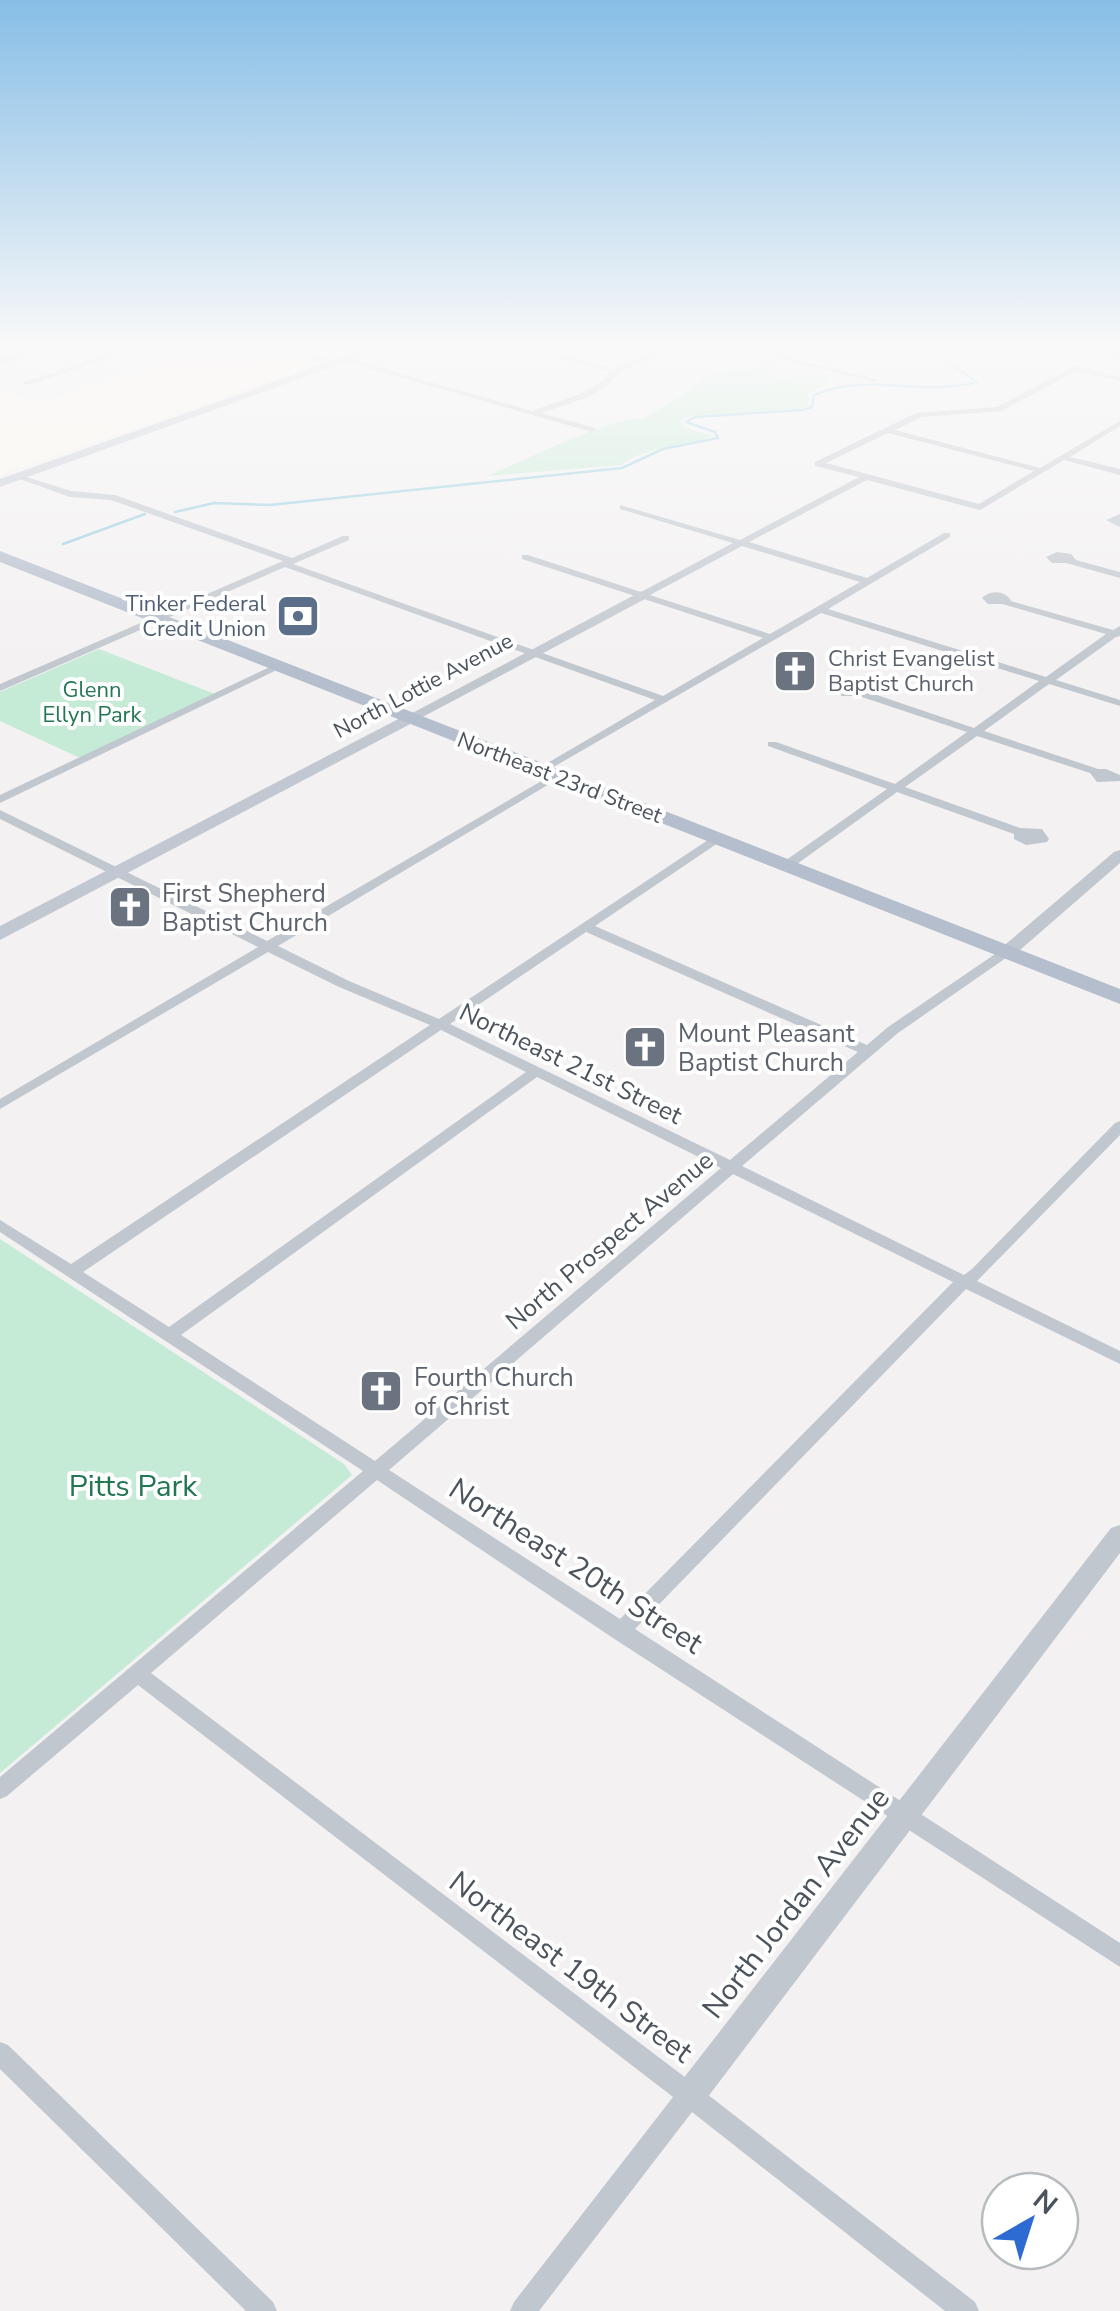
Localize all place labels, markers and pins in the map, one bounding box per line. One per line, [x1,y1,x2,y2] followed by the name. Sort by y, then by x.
[125,589,266,644] place label: Tinker Federal Credit Union
[275,593,321,639] bank icon: Tinker Federal Credit Union
[828,644,995,699] place label: Christ Evangelist Baptist Church
[772,648,818,694] church icon: Christ Evangelist Baptist Church
[162,877,328,940] place label: First Shepherd Baptist Church
[107,884,153,930] church icon: First Shepherd Baptist Church
[678,1017,855,1080] place label: Mount Pleasant Baptist Church
[622,1024,668,1070] church icon: Mount Pleasant Baptist Church
[414,1361,574,1424] place label: Fourth Church of Christ
[358,1368,404,1414] church icon: Fourth Church of Christ

